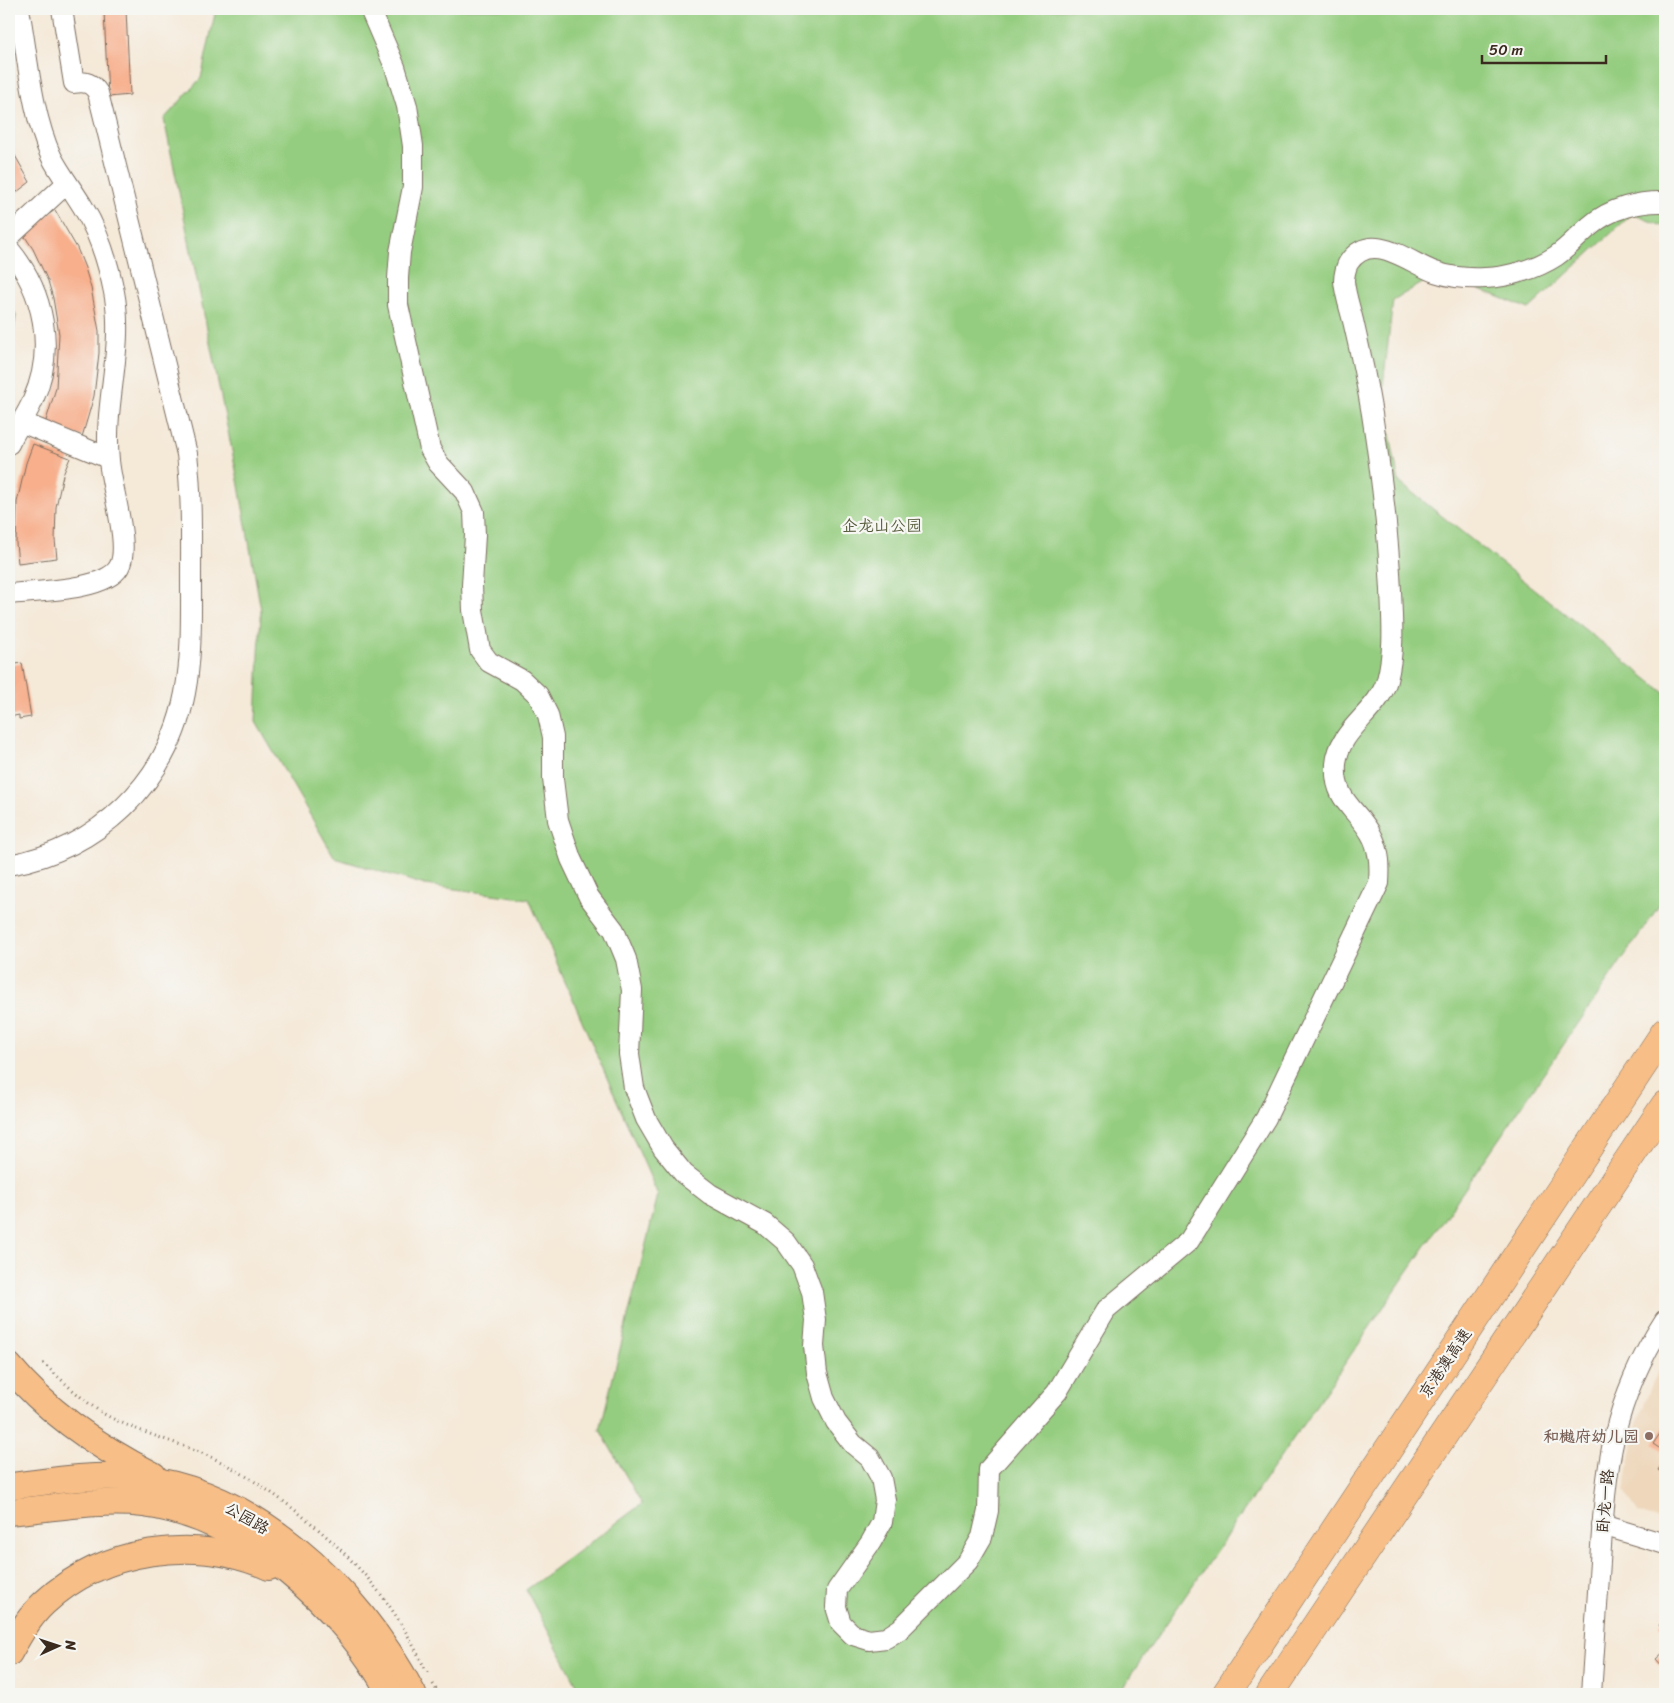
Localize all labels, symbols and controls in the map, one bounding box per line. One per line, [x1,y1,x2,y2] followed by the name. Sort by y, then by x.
[1482,32,1605,64] scale bar
[1489,37,1524,63] text: 50 m
[842,511,922,540] park label: 企龙山公园
[1411,1322,1479,1404] street label: 京港澳高速
[1543,1422,1639,1451] place label: 和樾府幼儿园
[1643,1430,1655,1442] marker: 和樾府幼儿园
[1588,1468,1622,1534] street label: 卧龙一路
[219,1493,275,1543] street label: 公园路
[32,1620,82,1670] north arrow
[58,1639,83,1651] text: N

